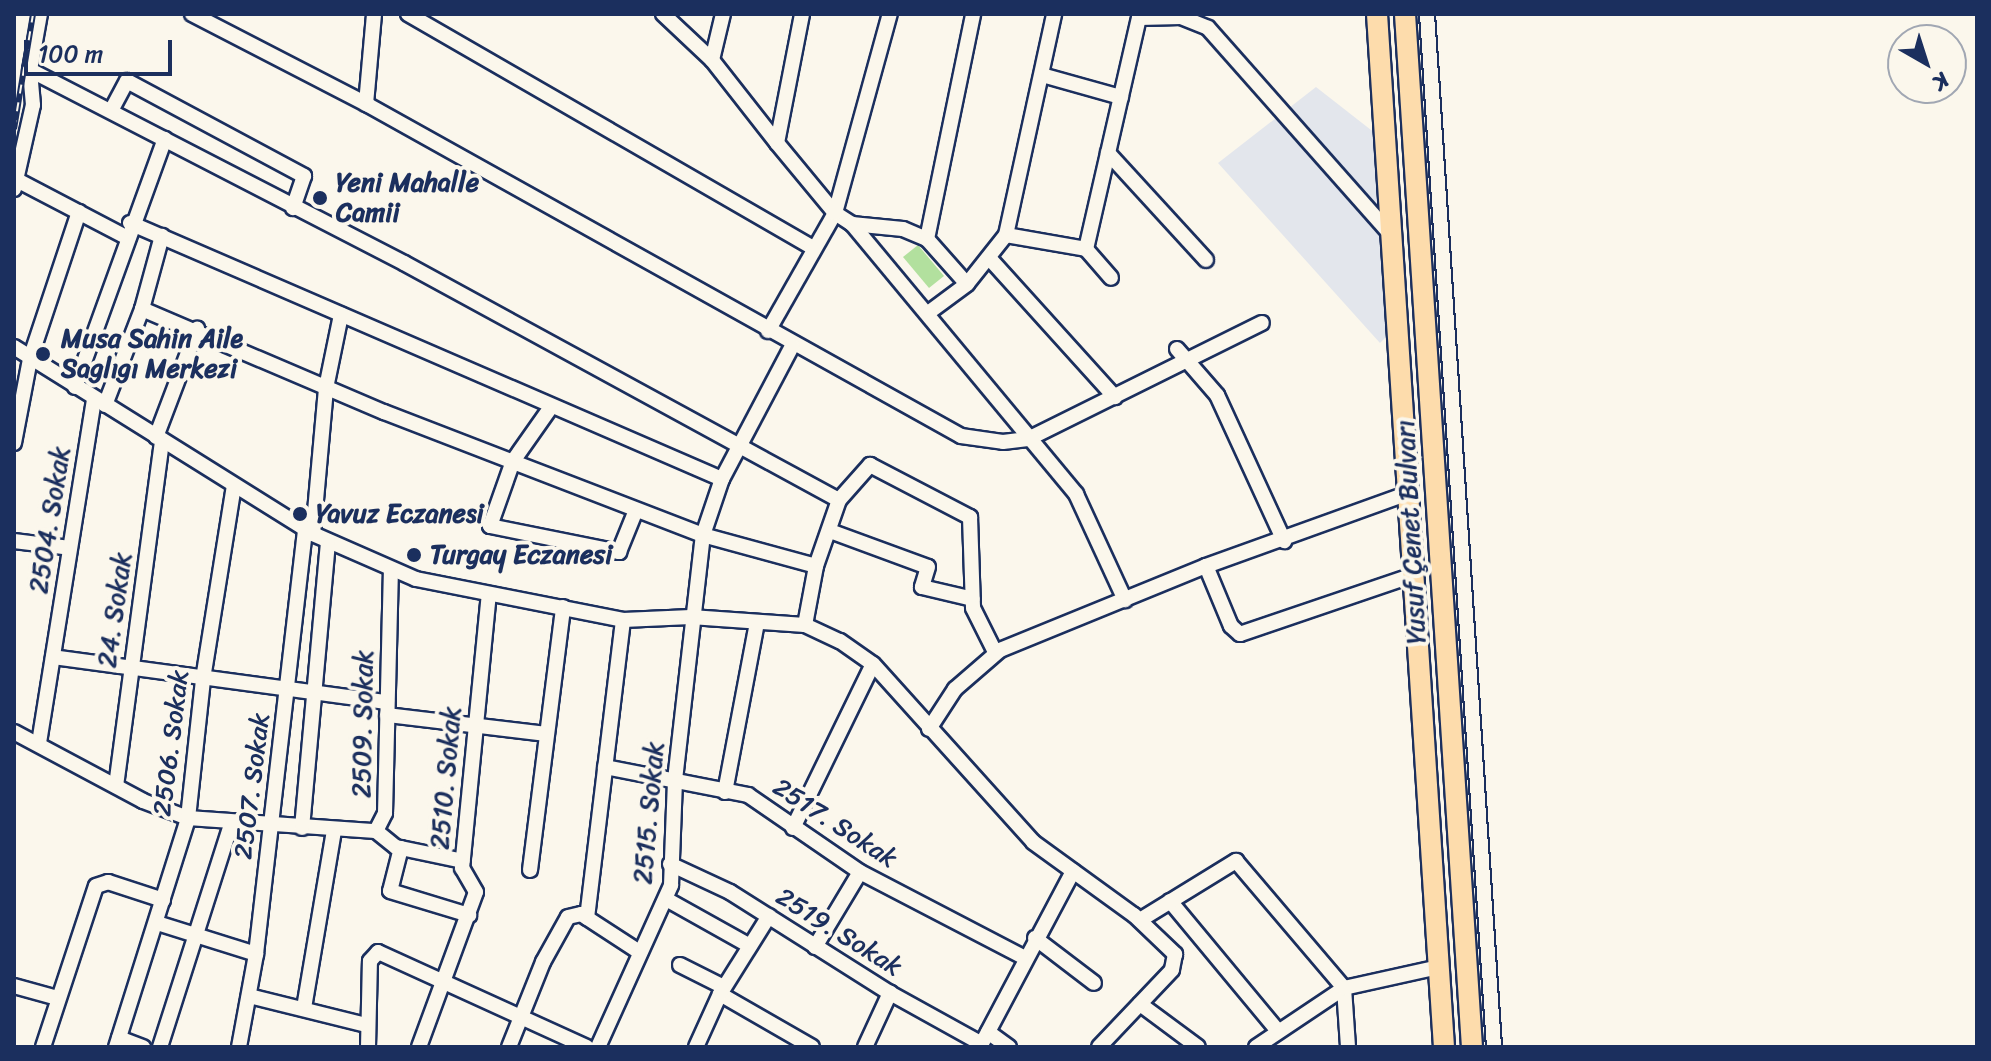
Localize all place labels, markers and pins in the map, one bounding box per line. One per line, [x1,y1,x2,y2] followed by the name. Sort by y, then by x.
[336,167,477,228] place label: Yeni Mahalle Camii
[311,189,329,207] marker: Yeni Mahalle Camii
[61,323,244,384] place label: Musa Sahin Aile Saglıgı Merkezi
[32,343,54,365] marker: Musa Sahin Aile Saglıgı Merkezi
[316,498,485,530] place label: Yavuz Eczanesi
[291,505,309,523] marker: Yavuz Eczanesi
[430,539,612,571] place label: Turgay Eczanesi
[405,546,423,564] marker: Turgay Eczanesi

